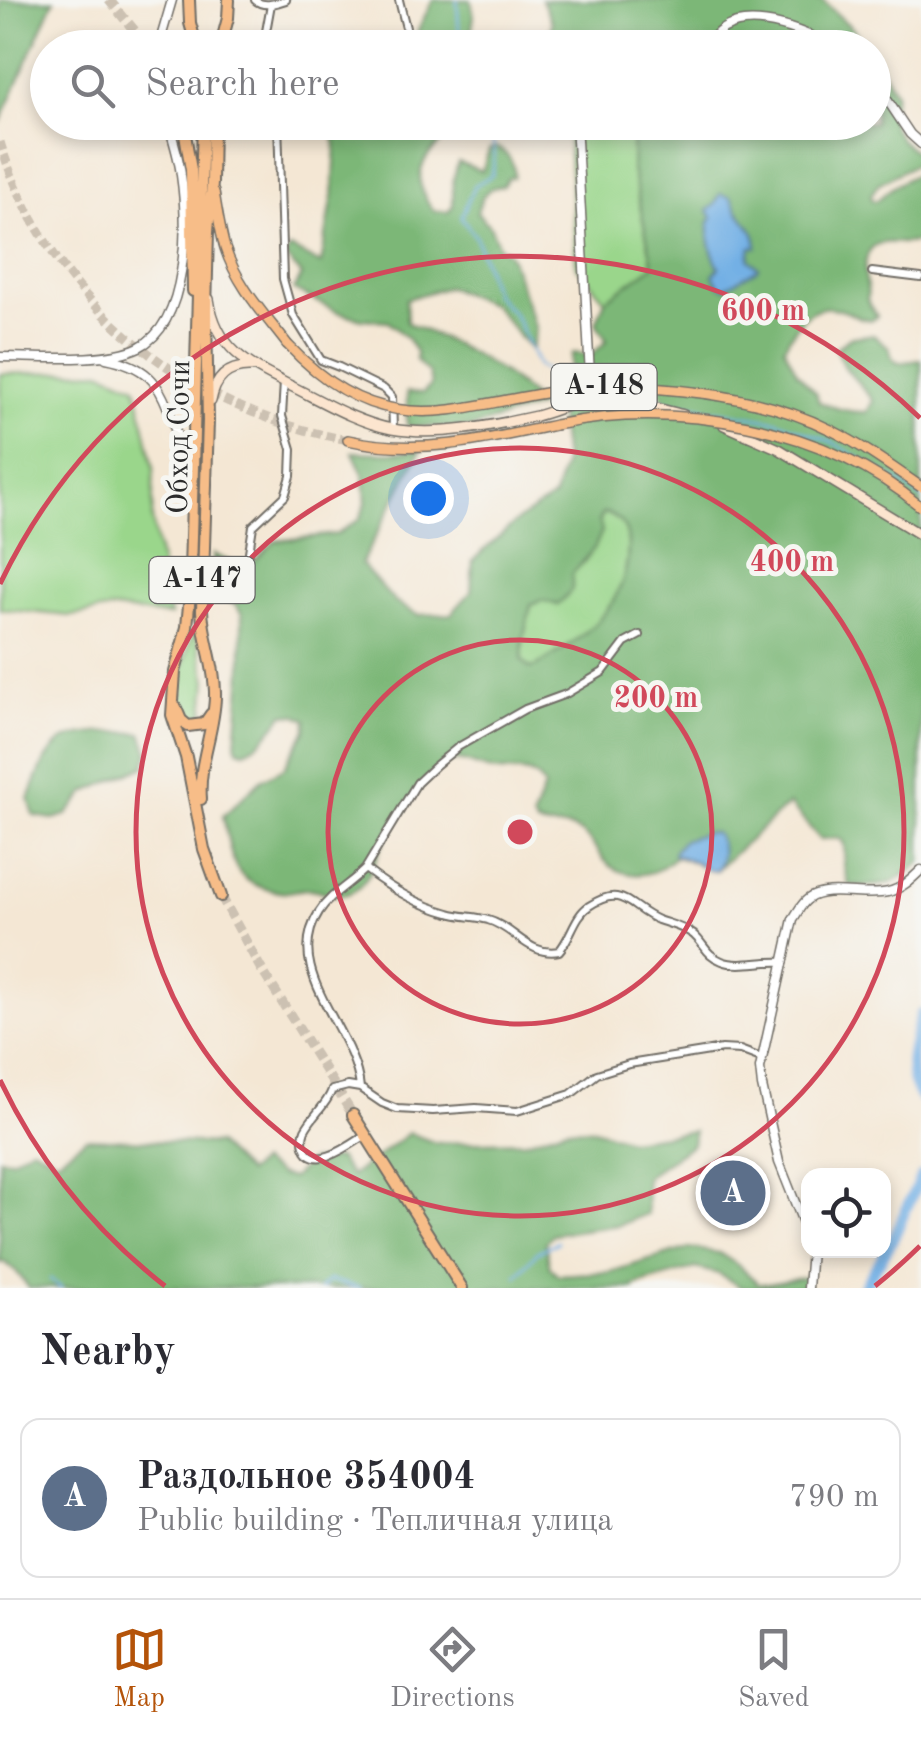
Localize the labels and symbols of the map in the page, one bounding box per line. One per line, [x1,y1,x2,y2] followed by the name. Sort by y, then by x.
[721,297,805,327] text: 600 m
[164,360,196,514] street label: Обход Сочи
[552,364,656,410] road number: А-148
[403,473,454,524] your location
[750,548,834,578] text: 400 m
[150,557,254,603] road number: А-147
[614,684,698,714] text: 200 m
[502,814,538,850] centre of rings
[700,1156,766,1230] pin: A

